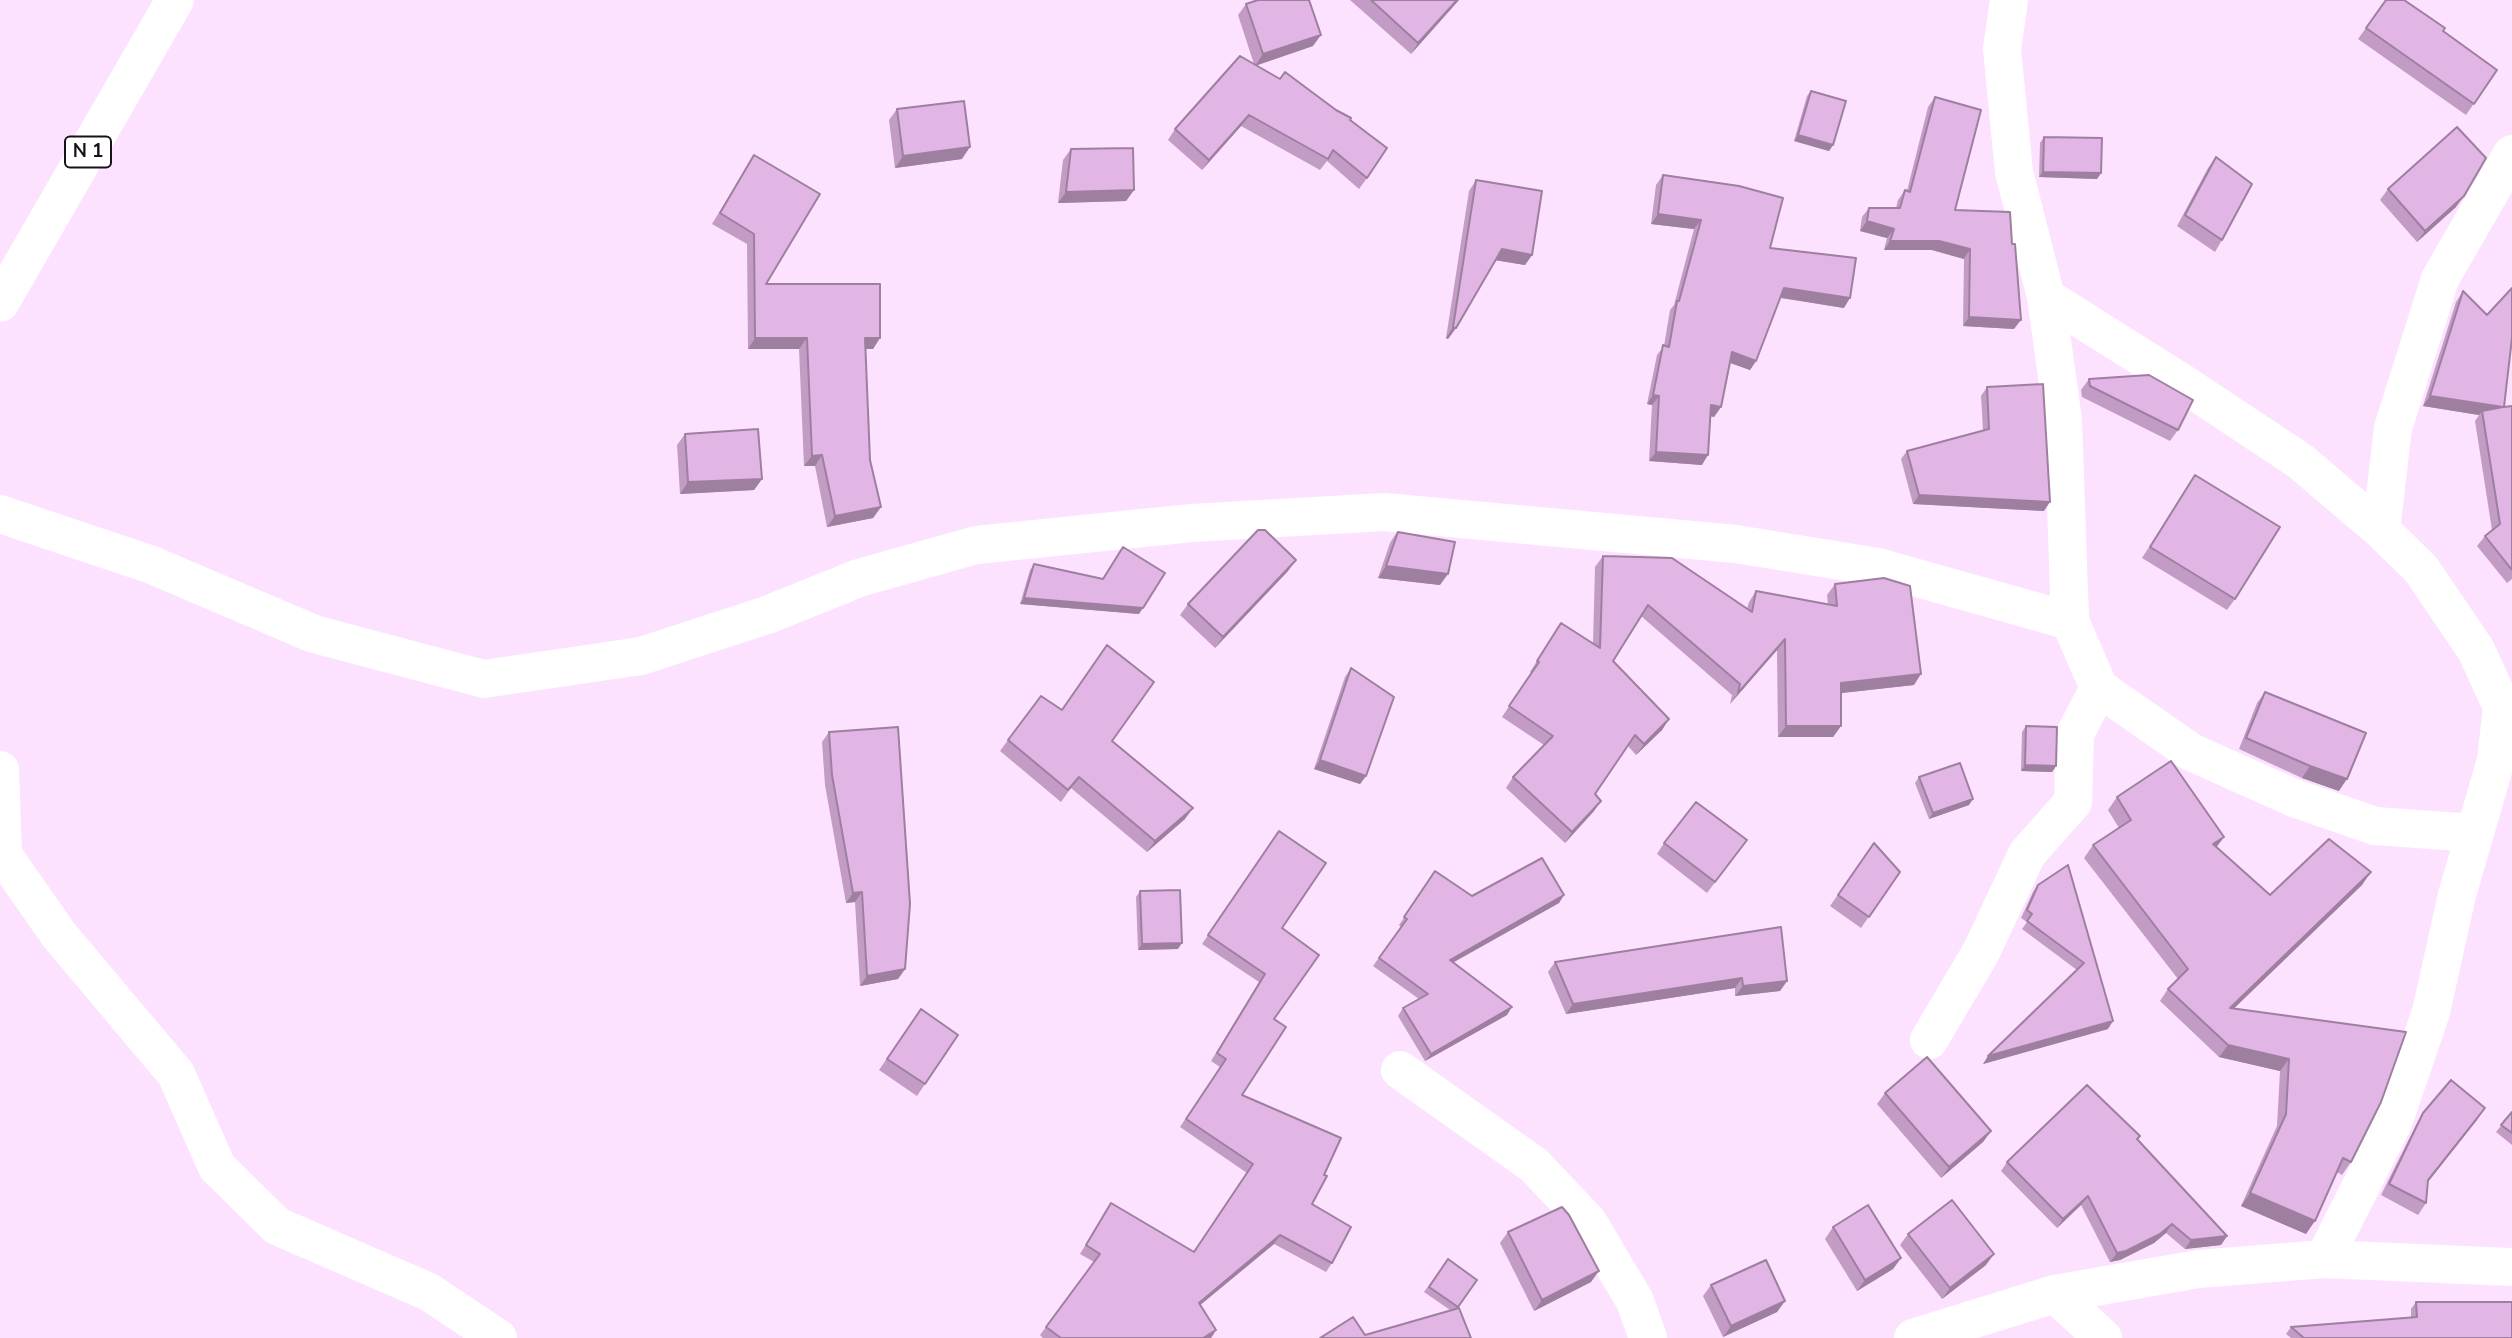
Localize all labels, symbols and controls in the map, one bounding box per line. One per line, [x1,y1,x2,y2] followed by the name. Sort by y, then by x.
[65,136,111,168] road number: N 1

